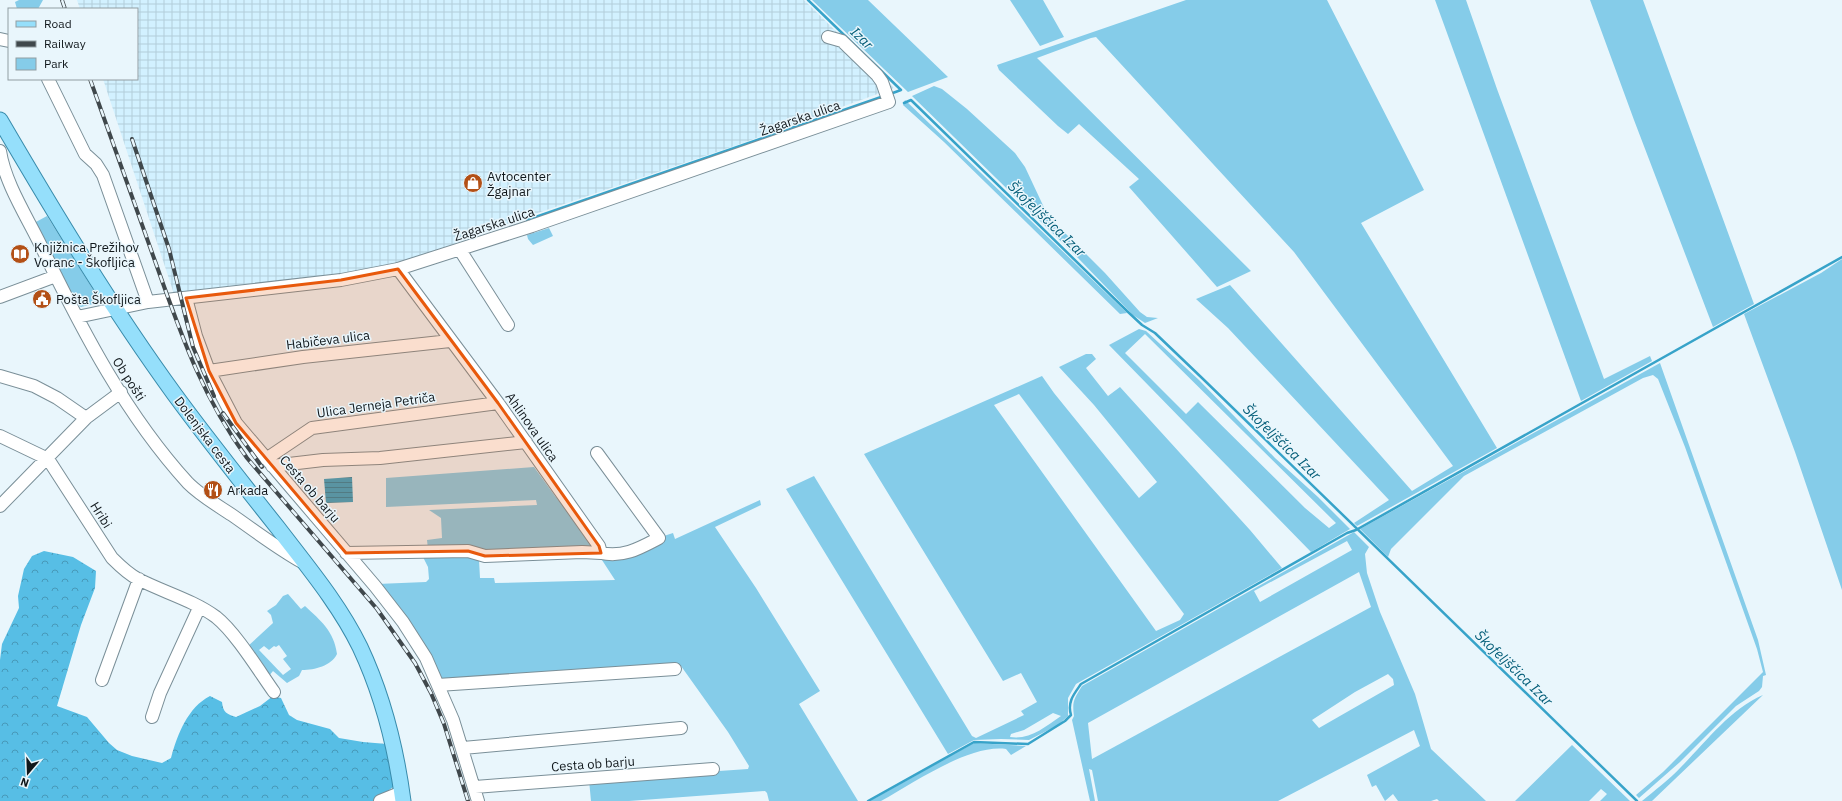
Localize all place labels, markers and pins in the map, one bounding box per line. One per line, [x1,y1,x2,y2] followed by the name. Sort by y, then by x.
[487,168,551,200] place label: Avtocenter Žgajnar
[462,172,484,194] shop icon: Avtocenter Žgajnar
[34,239,140,271] place label: Knjižnica Prežihov Voranc - Škofljica
[9,243,31,265] library icon: Knjižnica Prežihov Voranc - Škofljica
[31,288,53,310] public building icon: Pošta Škofljica
[56,291,141,308] place label: Pošta Škofljica
[202,479,224,501] restaurant icon: Arkada
[227,482,268,499] place label: Arkada

